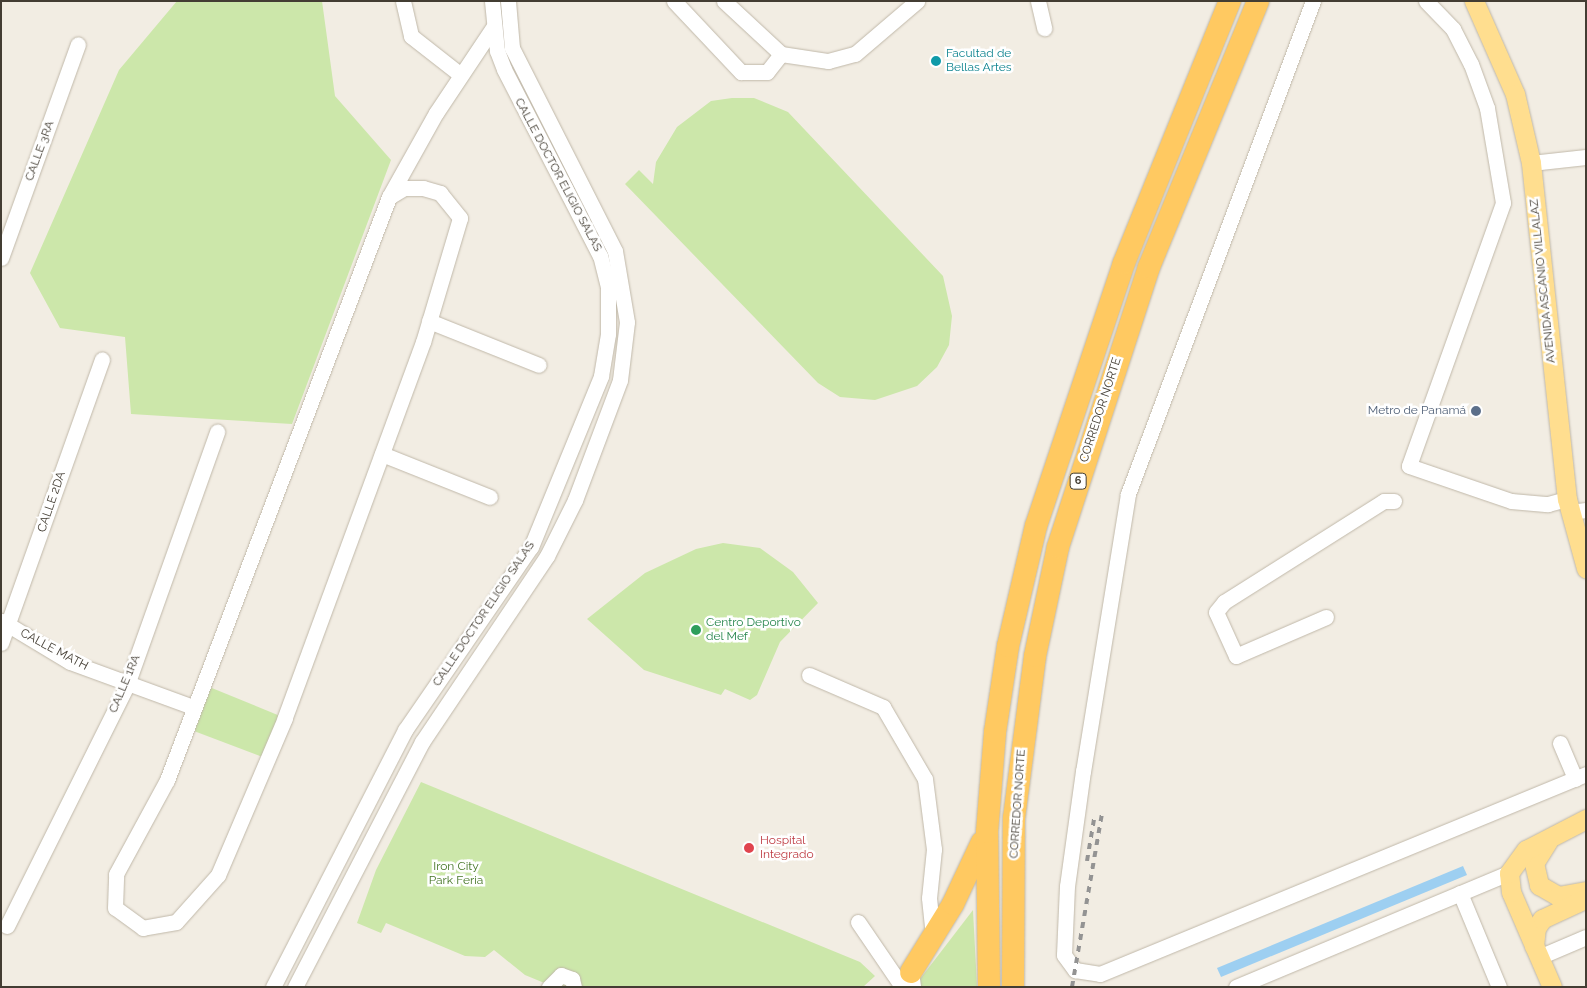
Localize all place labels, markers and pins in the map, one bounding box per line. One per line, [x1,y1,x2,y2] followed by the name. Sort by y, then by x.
[946,47,1012,75] place label: Facultad de Bellas Artes
[930,55,942,67] marker: Facultad de Bellas Artes
[1368,404,1466,418] place label: Metro de Panamá
[1470,405,1482,417] marker: Metro de Panamá
[706,616,801,644] place label: Centro Deportivo del Mef
[690,624,702,636] marker: Centro Deportivo del Mef
[760,834,814,862] place label: Hospital Integrado
[742,841,756,855] marker: Hospital Integrado

